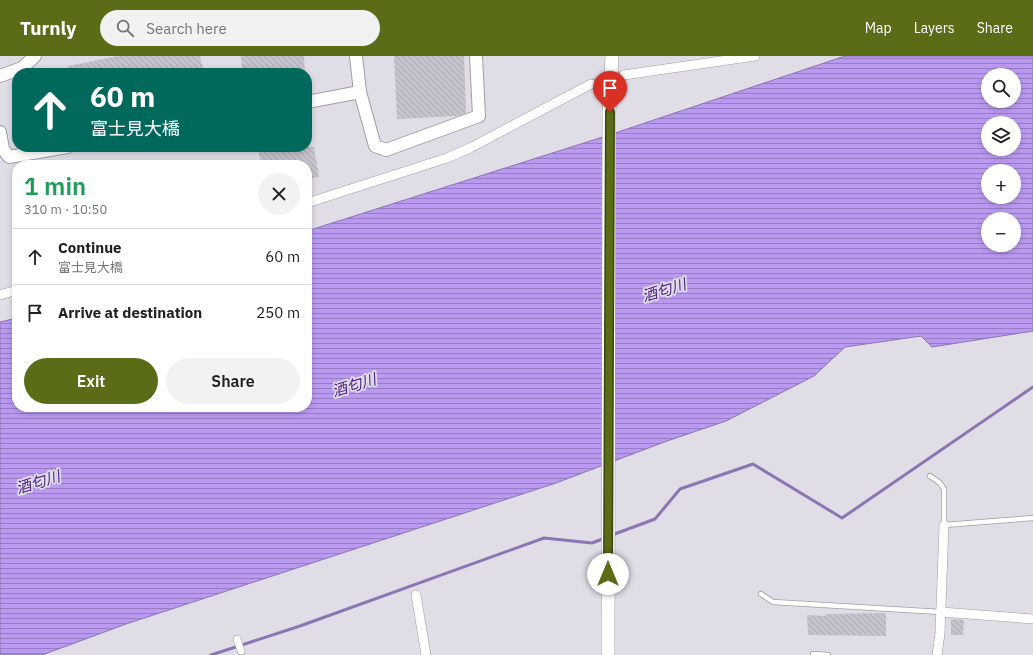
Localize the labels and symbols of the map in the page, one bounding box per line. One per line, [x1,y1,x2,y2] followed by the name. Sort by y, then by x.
[593,71,627,112] pin
[640,274,690,306] water label: 酒匂川
[330,369,380,401] water label: 酒匂川
[14,466,64,498] water label: 酒匂川
[587,553,629,595] position arrow

